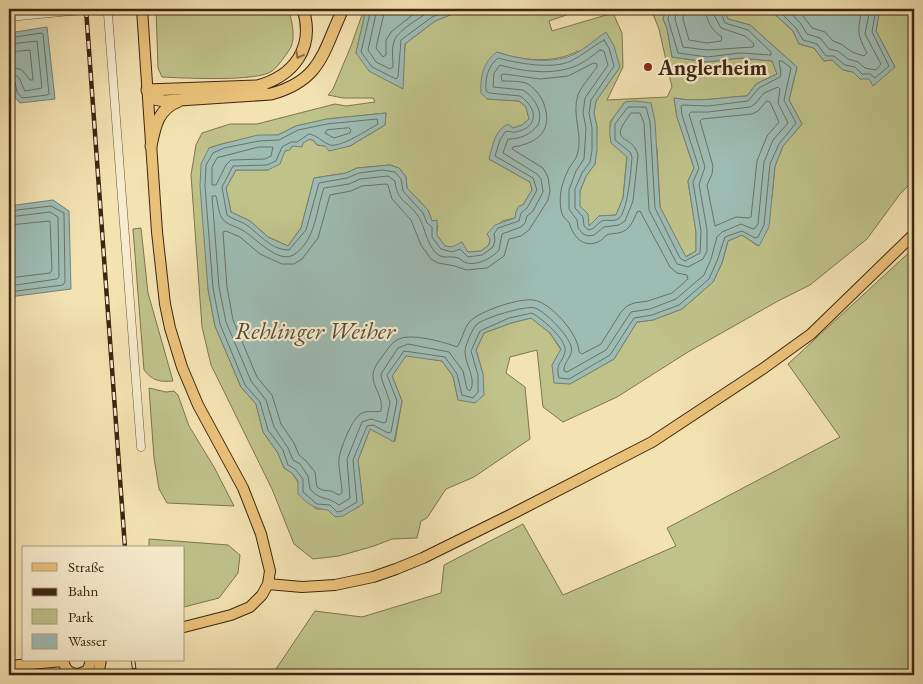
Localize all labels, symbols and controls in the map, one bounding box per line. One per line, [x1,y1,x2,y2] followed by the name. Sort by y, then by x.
[295,50,305,59] one-way arrow
[657,53,767,82] place label: Anglerheim
[642,61,654,73] marker: Anglerheim
[235,315,397,346] water label: Rehlinger Weiher
[22,546,185,662] legend
[68,557,104,576] text: Straße
[68,581,99,600] text: Bahn
[68,607,95,626] text: Park
[68,631,107,650] text: Wasser

